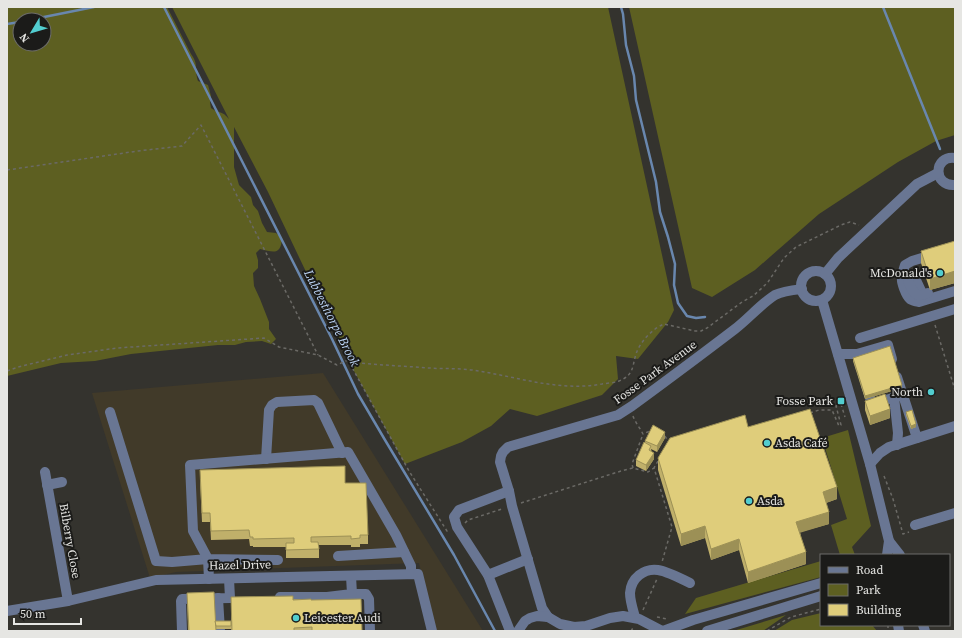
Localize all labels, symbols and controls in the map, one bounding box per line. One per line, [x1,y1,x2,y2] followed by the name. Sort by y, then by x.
[12,12,52,52] north arrow
[16,30,33,46] text: N
[870,265,932,281] place label: McDonald's
[300,266,364,370] water label: Lubbesthorpe Brook
[935,268,945,278] marker: McDonald's
[610,336,700,408] street label: Fosse Park Avenue
[891,384,923,400] place label: North
[926,387,936,397] marker: North
[776,393,833,409] place label: Fosse Park
[836,396,846,406] marker: Fosse Park
[775,435,828,451] place label: Asda Café
[762,438,772,448] marker: Asda Café
[757,493,784,509] place label: Asda
[744,496,754,506] marker: Asda
[56,502,84,580] street label: Bilberry Close
[820,554,950,626] legend
[209,556,271,574] street label: Hazel Drive
[856,562,883,578] text: Road
[856,582,881,598] text: Park
[14,600,81,626] scale bar
[856,602,901,618] text: Building
[20,606,46,622] text: 50 m
[304,610,381,626] place label: Leicester Audi
[291,613,301,623] marker: Leicester Audi

